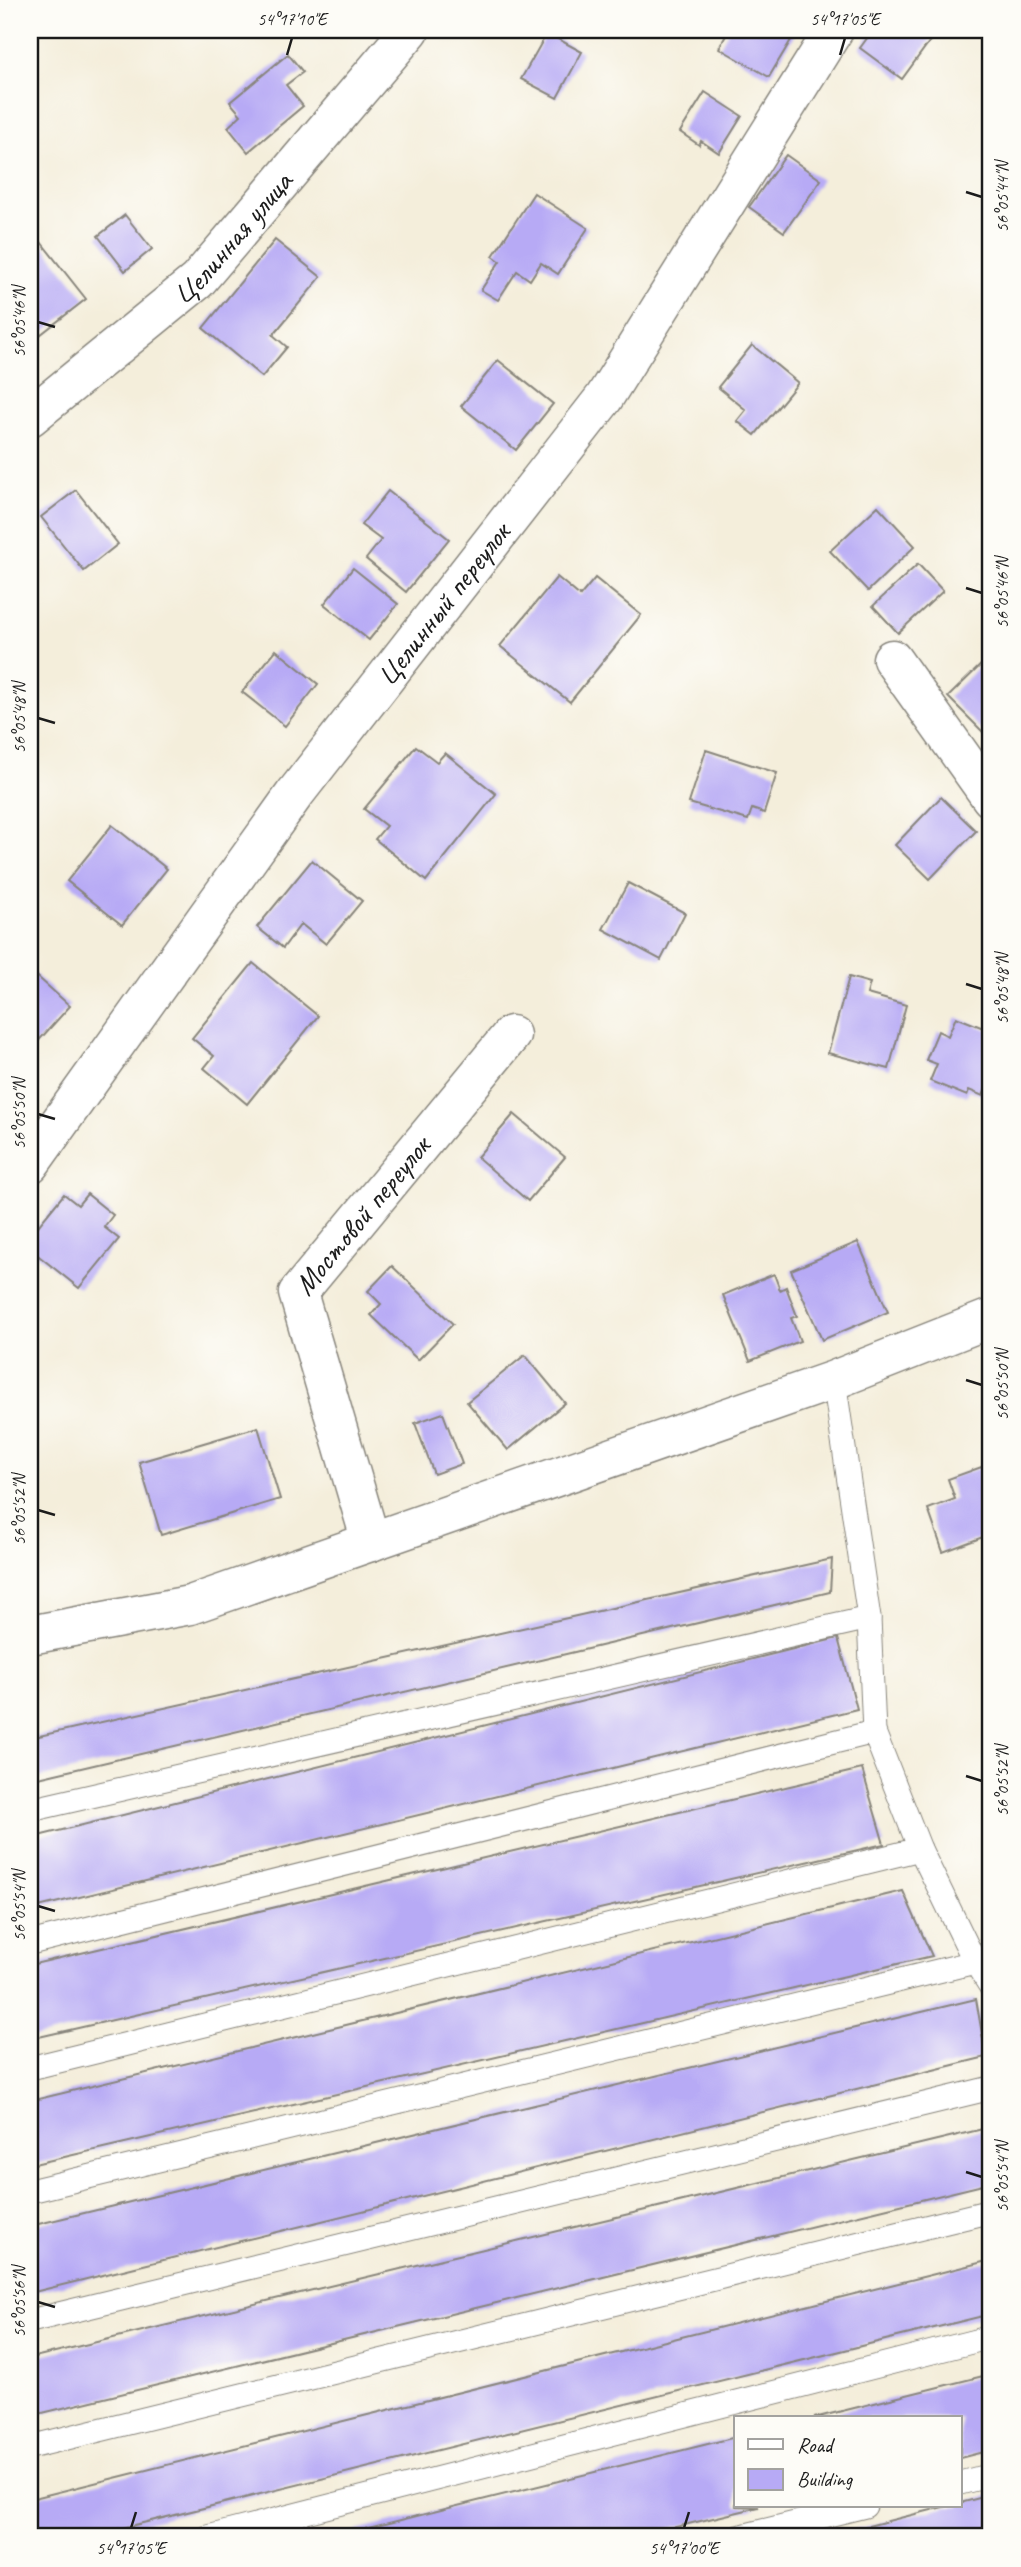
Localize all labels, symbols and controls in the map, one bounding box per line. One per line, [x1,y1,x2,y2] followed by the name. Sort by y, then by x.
[257,8,329,30] text: 54°17'10"E
[810,8,882,30] text: 54°17'05"E
[991,158,1013,232] text: 56°05'44"N
[165,162,302,312] street label: Целинная улица
[8,283,30,357] text: 56°05'46"N
[368,513,520,693] street label: Целинный переулок
[991,554,1013,628] text: 56°05'46"N
[8,679,30,753] text: 56°05'48"N
[991,950,1013,1024] text: 56°05'48"N
[8,1075,30,1149] text: 56°05'50"N
[285,1126,440,1303] street label: Мостовой переулок
[991,1346,1013,1420] text: 56°05'50"N
[8,1471,30,1545] text: 56°05'52"N
[991,1742,1013,1816] text: 56°05'52"N
[8,1867,30,1941] text: 56°05'54"N
[991,2138,1013,2212] text: 56°05'54"N
[8,2263,30,2337] text: 56°05'56"N
[734,2416,962,2508] legend
[797,2432,836,2458] text: Road
[797,2466,854,2492] text: Building
[96,2537,168,2559] text: 54°17'05"E
[649,2537,721,2559] text: 54°17'00"E

